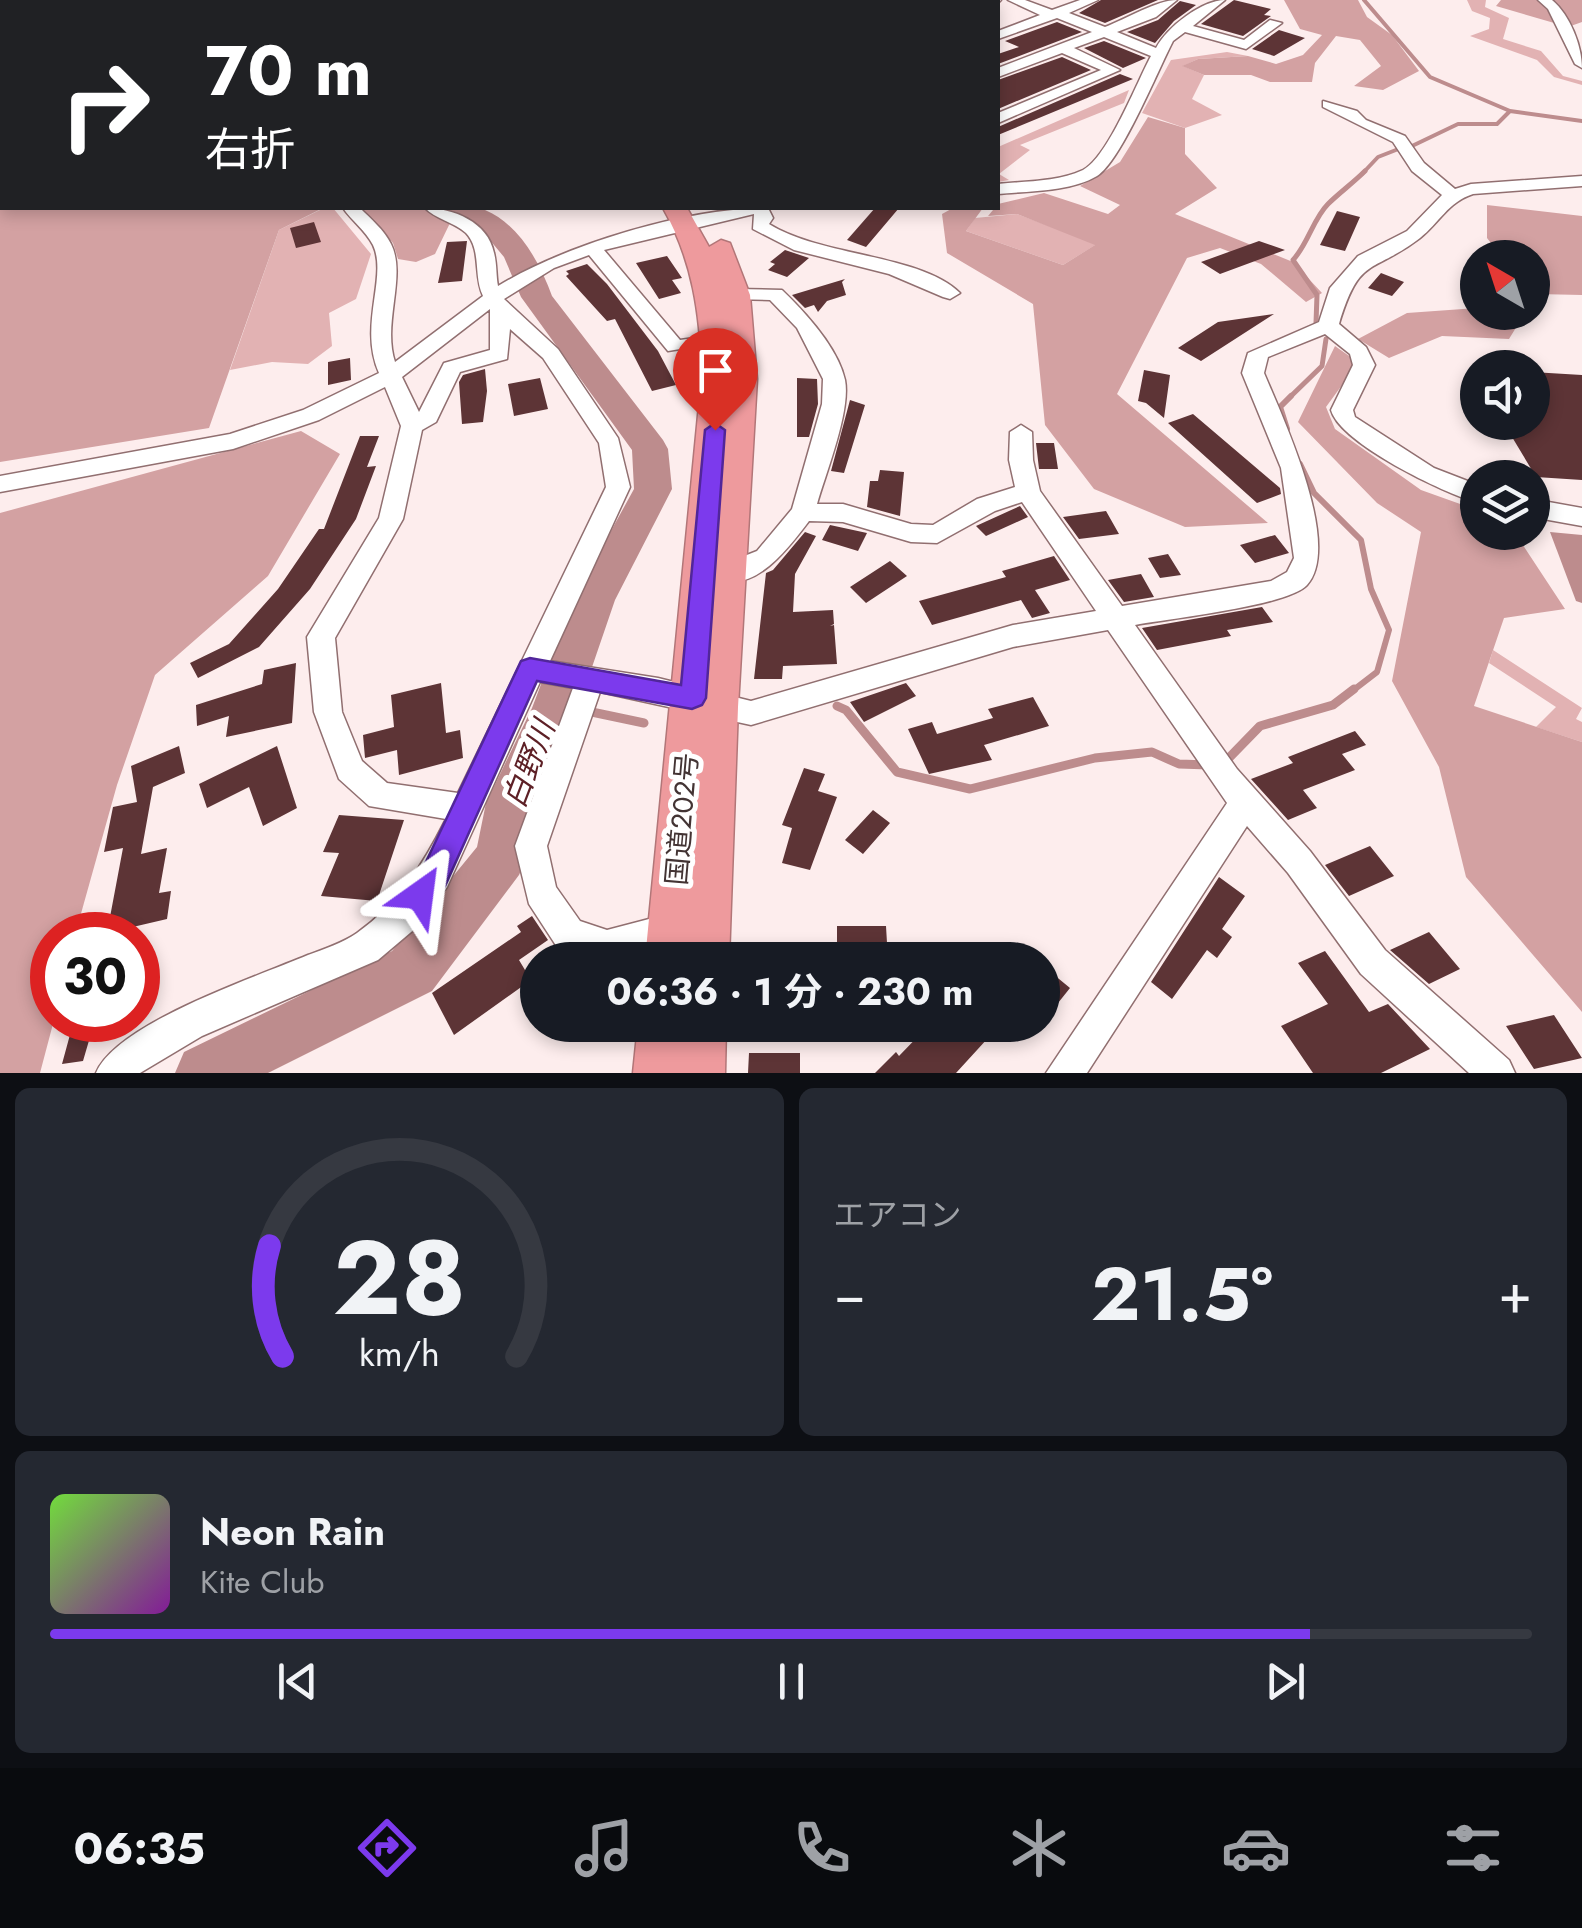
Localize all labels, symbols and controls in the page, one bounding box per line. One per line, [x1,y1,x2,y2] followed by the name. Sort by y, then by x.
[205,20,372,121] text: 70 m
[40,40,170,170] icon: right
[205,117,295,182] text: 右折
[1460,240,1550,330] north arrow
[1460,240,1550,550] map controls
[673,328,758,431] pin
[688,343,743,398] icon: arrive
[1460,350,1550,440] button: sound
[1460,460,1550,550] button: layers
[493,711,566,814] water label: 白野川
[656,751,708,887] street label: 国道202号
[368,843,472,947] position arrow
[30,912,160,1042] speed limit sign: 30
[607,964,973,1019] text: 06:36 · 1 分 · 230 m
[834,1192,962,1238] text: エアコン
[333,1203,466,1353] text: 28
[1091,1240,1273,1348] text: 21.5°
[834,1254,866,1334] text: −
[1498,1254,1532,1334] text: +
[359,1328,440,1379] text: km/h
[200,1504,385,1559] text: Neon Rain
[200,1559,324,1605] text: Kite Club
[270,1654,325,1709] icon: previous
[764,1654,819,1709] icon: pause
[1258,1654,1313,1709] icon: next
[352,1813,422,1883] icon: directions
[569,1813,639,1883] icon: music
[787,1813,857,1883] icon: phone
[1004,1813,1074,1883] icon: climate
[1221,1813,1291,1883] icon: car
[1438,1813,1508,1883] icon: filters
[74,1816,205,1881] text: 06:35

